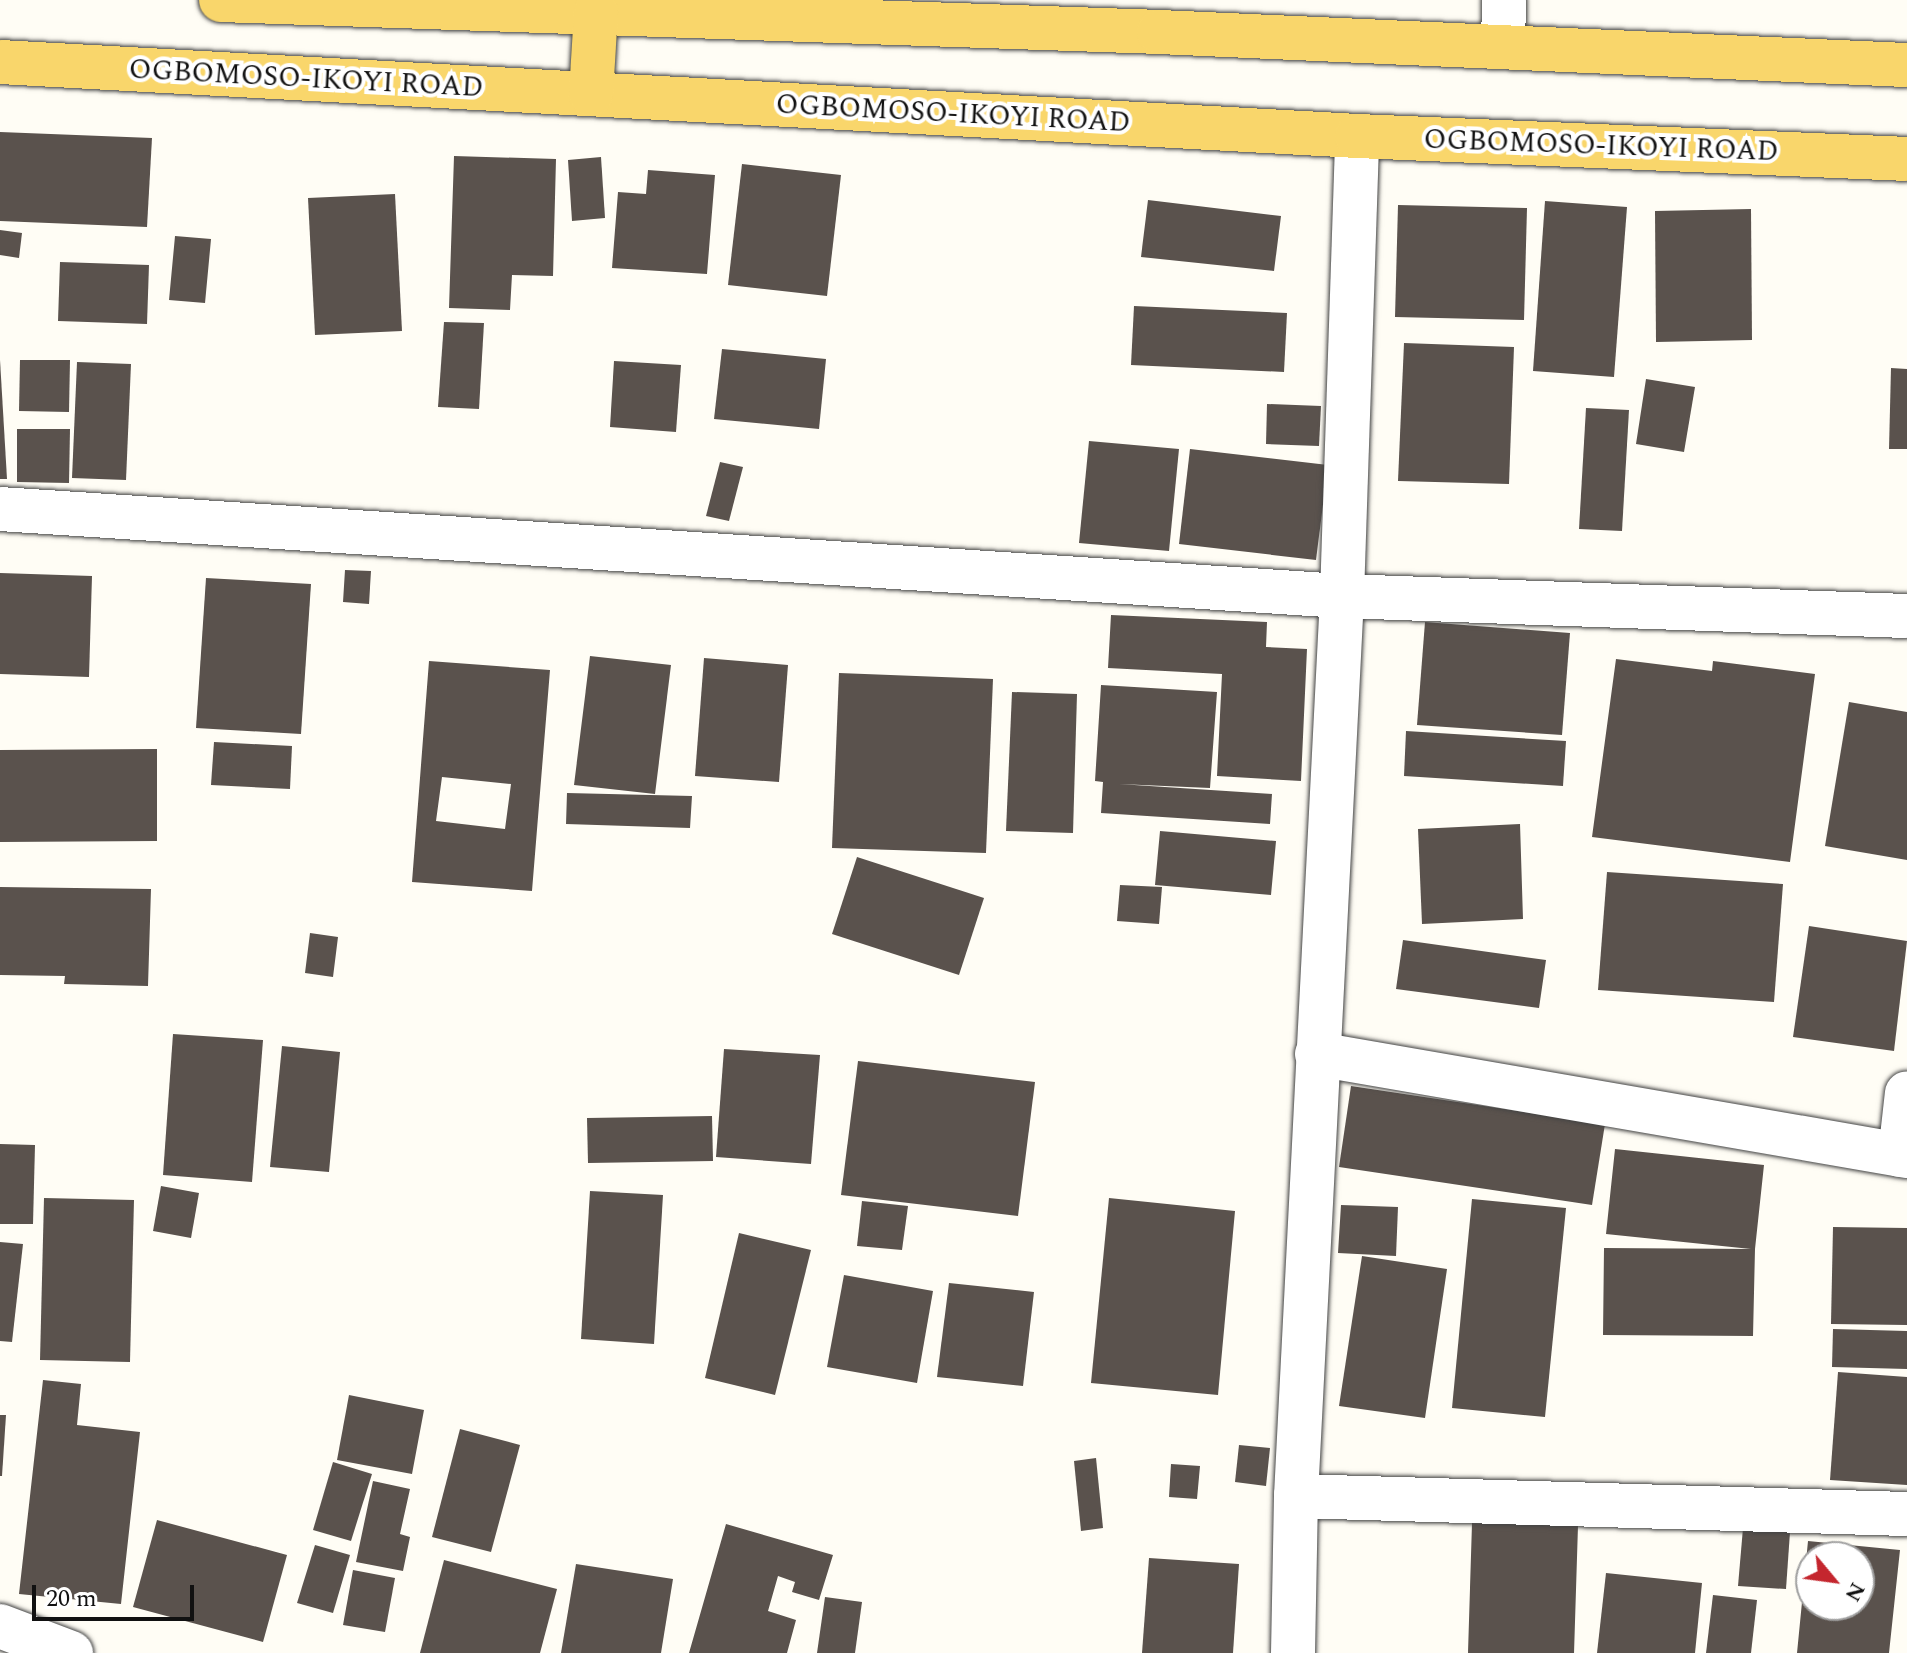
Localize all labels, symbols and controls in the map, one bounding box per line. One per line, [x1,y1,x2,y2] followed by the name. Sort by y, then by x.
[128,53,484,105] street label: OGBOMOSO-IKOYI ROAD
[775,88,1131,140] street label: OGBOMOSO-IKOYI ROAD
[1423,123,1779,169] street label: OGBOMOSO-IKOYI ROAD
[1795,1541,1875,1621] north arrow
[36,1569,198,1619] scale bar
[1836,1576,1873,1608] text: N
[46,1581,97,1617] text: 20 m

